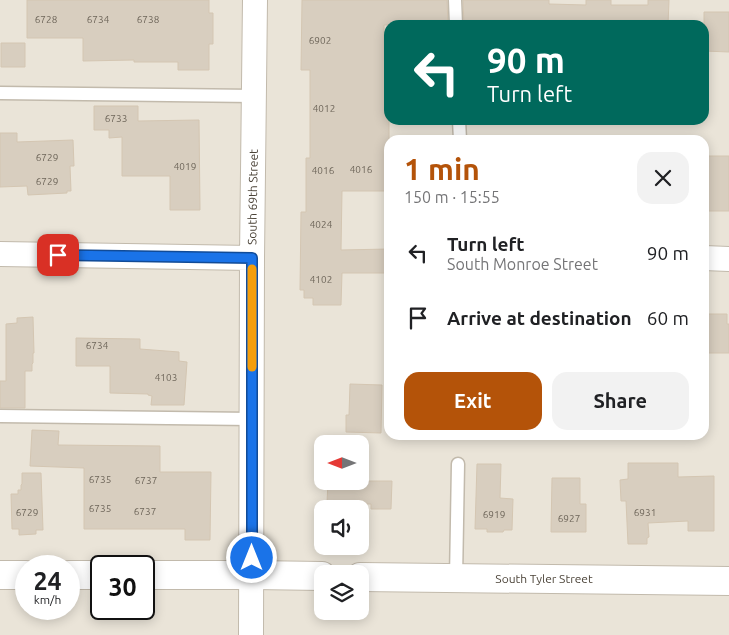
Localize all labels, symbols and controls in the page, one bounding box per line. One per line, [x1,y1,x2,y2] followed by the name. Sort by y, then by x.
[35,14,58,25] house number: 6728
[87,14,110,25] house number: 6734
[137,14,160,25] house number: 6738
[309,35,331,46] house number: 6902
[404,40,469,105] icon: left
[487,40,565,80] text: 90 m
[487,81,572,106] text: Turn left
[313,103,335,114] house number: 4012
[105,113,127,124] house number: 6733
[245,149,260,245] street label: South 69th Street
[36,152,58,163] house number: 6729
[404,152,480,186] text: 1 min
[637,152,689,204] button: close
[174,161,196,172] house number: 4019
[350,164,373,175] house number: 4016
[312,165,335,176] house number: 4016
[36,176,58,187] house number: 6729
[404,188,500,206] text: 150 m · 15:55
[310,219,333,230] house number: 4024
[447,233,525,255] text: Turn left
[37,234,79,276] pin
[404,239,432,267] icon: left
[44,241,72,269] icon: arrive
[647,242,689,264] text: 90 m
[447,255,598,273] text: South Monroe Street
[310,274,332,285] house number: 4102
[404,304,432,332] icon: arrive
[447,307,632,329] text: Arrive at destination
[647,307,689,329] text: 60 m
[86,340,109,351] house number: 6734
[155,372,177,383] house number: 4103
[404,372,542,430] button: Exit
[552,372,689,430] button: Share
[314,435,369,490] north arrow
[314,435,369,620] map controls
[89,474,111,485] house number: 6735
[135,475,157,486] house number: 6737
[314,500,369,555] button: sound
[89,503,111,514] house number: 6735
[134,506,156,517] house number: 6737
[16,507,38,518] house number: 6729
[634,507,656,518] house number: 6931
[483,509,505,520] house number: 6919
[558,513,580,524] house number: 6927
[225,531,277,583] position arrow
[90,555,155,620] speed limit sign: 30
[314,565,369,620] button: layers
[33,567,62,595] text: 24
[495,572,593,585] street label: South Tyler Street
[34,593,61,606] text: km/h

